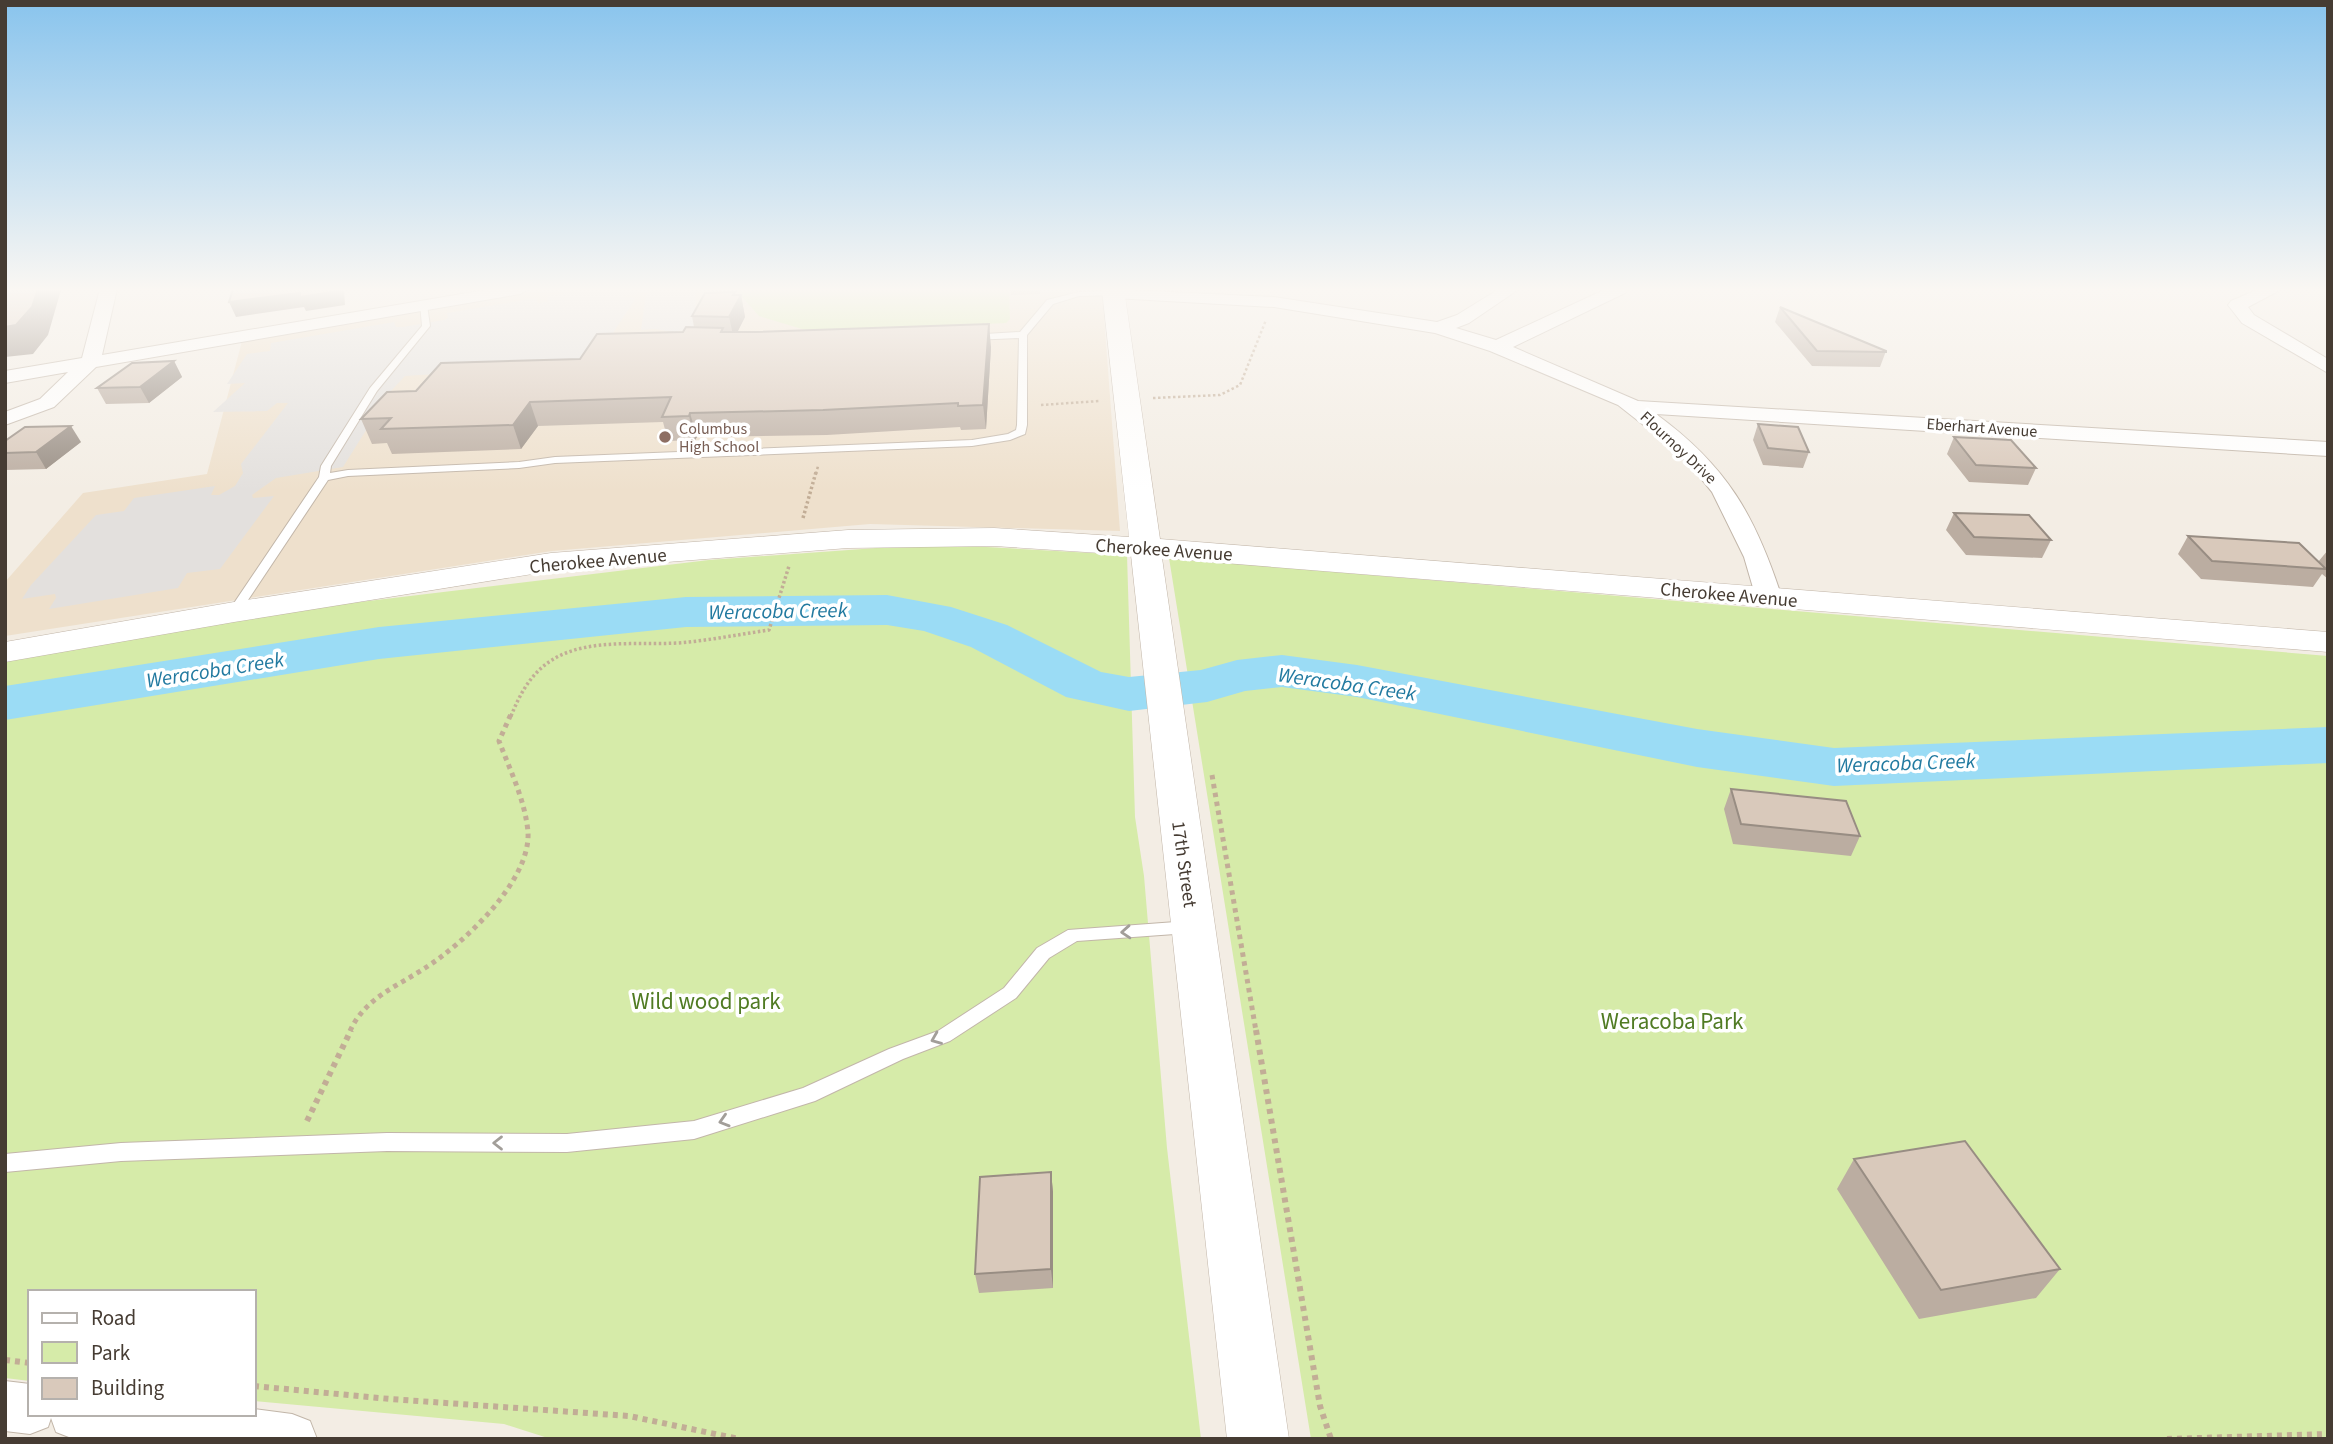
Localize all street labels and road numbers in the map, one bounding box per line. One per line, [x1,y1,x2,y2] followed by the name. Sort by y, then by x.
[1635,406,1722,489] street label: Flournoy Drive
[1926,413,2038,443] street label: Eberhart Avenue
[1094,532,1233,569] street label: Cherokee Avenue
[528,542,668,581] street label: Cherokee Avenue
[1659,576,1799,615] street label: Cherokee Avenue
[1164,819,1203,910] street label: 17th Street

